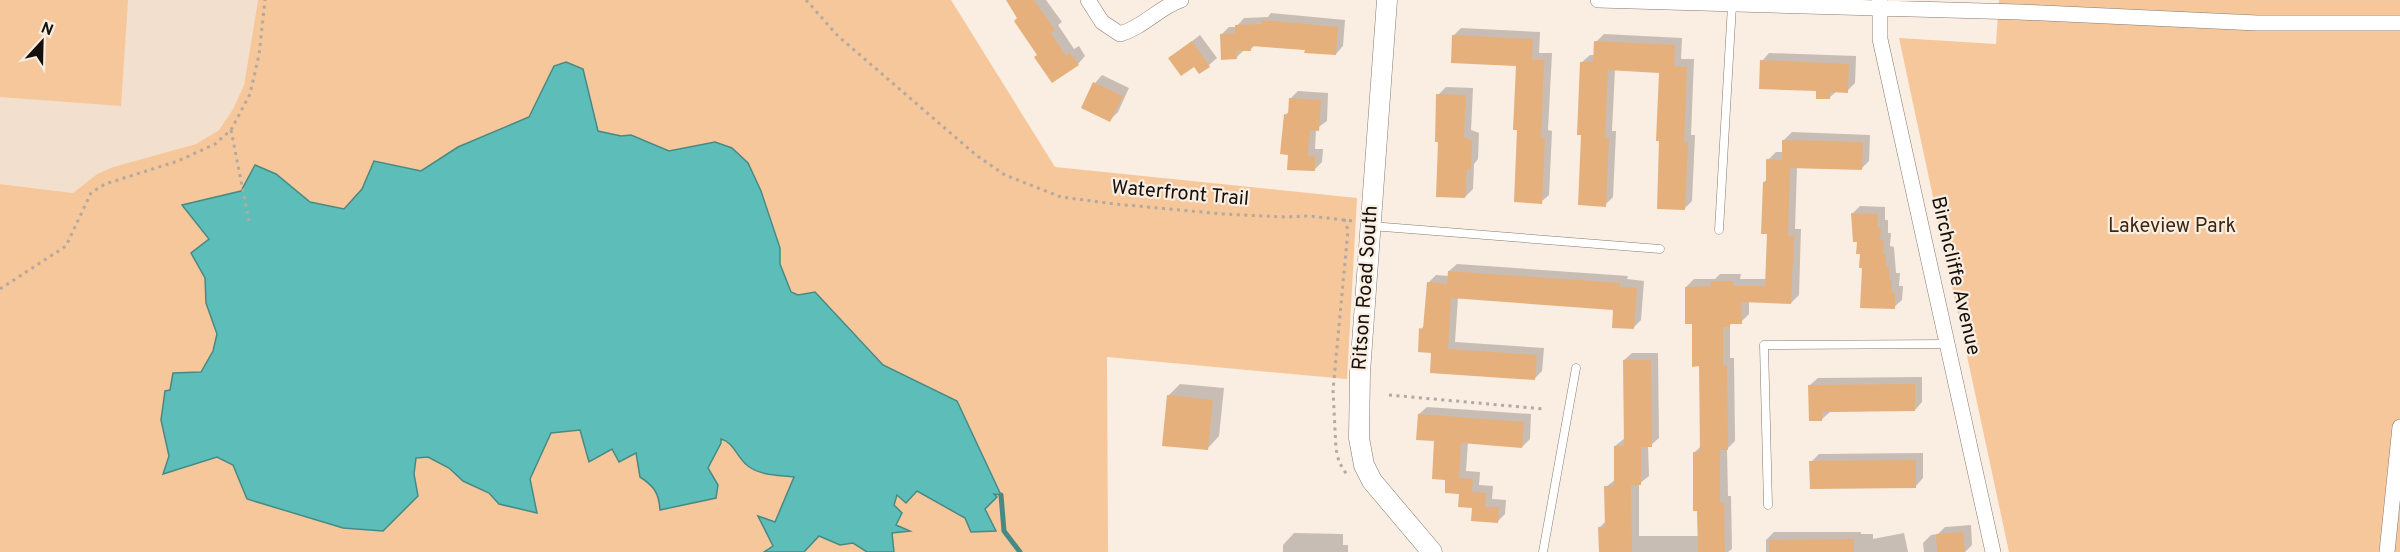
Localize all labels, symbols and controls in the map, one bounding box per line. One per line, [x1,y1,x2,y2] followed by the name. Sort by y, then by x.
[12,12,72,72] north arrow
[38,19,56,41] text: N
[1110,175,1250,213] street label: Waterfront Trail
[1924,194,1986,358] street label: Birchcliffe Avenue
[1347,205,1385,371] street label: Ritson Road South
[2108,214,2236,240] park label: Lakeview Park

